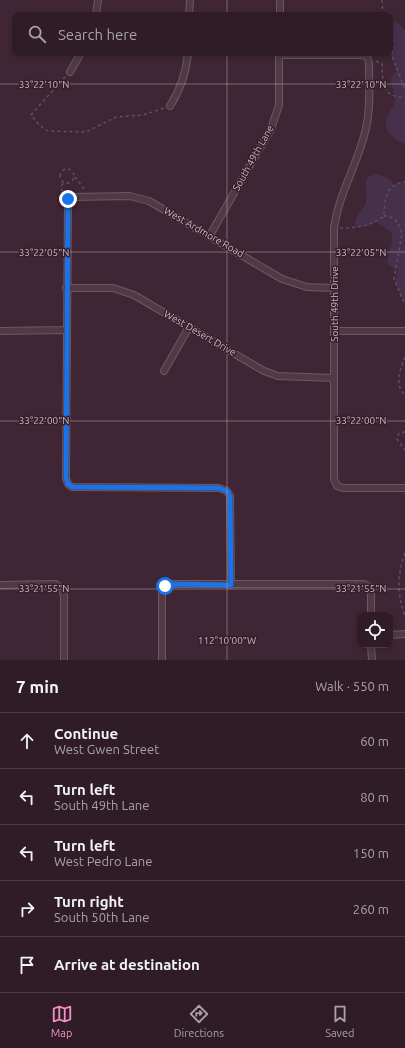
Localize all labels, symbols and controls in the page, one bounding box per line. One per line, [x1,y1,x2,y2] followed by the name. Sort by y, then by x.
[12,12,393,56] search box
[26,23,48,45] icon: search
[58,26,137,43] text: Search here
[19,79,69,90] text: 33°22'10"N
[336,79,386,90] text: 33°22'10"N
[230,123,276,193] street label: South 49th Lane
[59,190,77,208] route end
[162,205,246,259] street label: West Ardmore Road
[19,247,69,258] text: 33°22'05"N
[336,247,386,258] text: 33°22'05"N
[329,266,340,342] street label: South 49th Drive
[162,308,238,358] street label: West Desert Drive
[19,415,69,426] text: 33°22'00"N
[336,415,386,426] text: 33°22'00"N
[156,577,174,595] route start
[19,583,69,594] text: 33°21'55"N
[336,583,386,594] text: 33°21'55"N
[357,612,393,648] map controls
[357,612,393,648] button: locate
[198,635,256,646] text: 112°10'00"W
[16,677,59,696] text: 7 min
[315,679,389,693] text: Walk · 550 m
[54,725,118,742] text: Continue
[16,730,38,752] icon: ahead
[360,734,389,748] text: 60 m
[54,742,159,756] text: West Gwen Street
[54,781,115,798] text: Turn left
[16,786,38,808] icon: left
[360,790,389,804] text: 80 m
[54,798,149,812] text: South 49th Lane
[54,837,115,854] text: Turn left
[16,842,38,864] icon: left
[353,846,389,860] text: 150 m
[54,854,152,868] text: West Pedro Lane
[54,893,124,910] text: Turn right
[16,898,38,920] icon: right
[353,902,389,916] text: 260 m
[54,910,149,924] text: South 50th Lane
[16,954,38,976] icon: arrive
[54,956,200,973] text: Arrive at destination
[51,1003,73,1039] tab: Map
[174,1003,224,1039] tab: Directions
[325,1003,354,1039] tab: Saved

